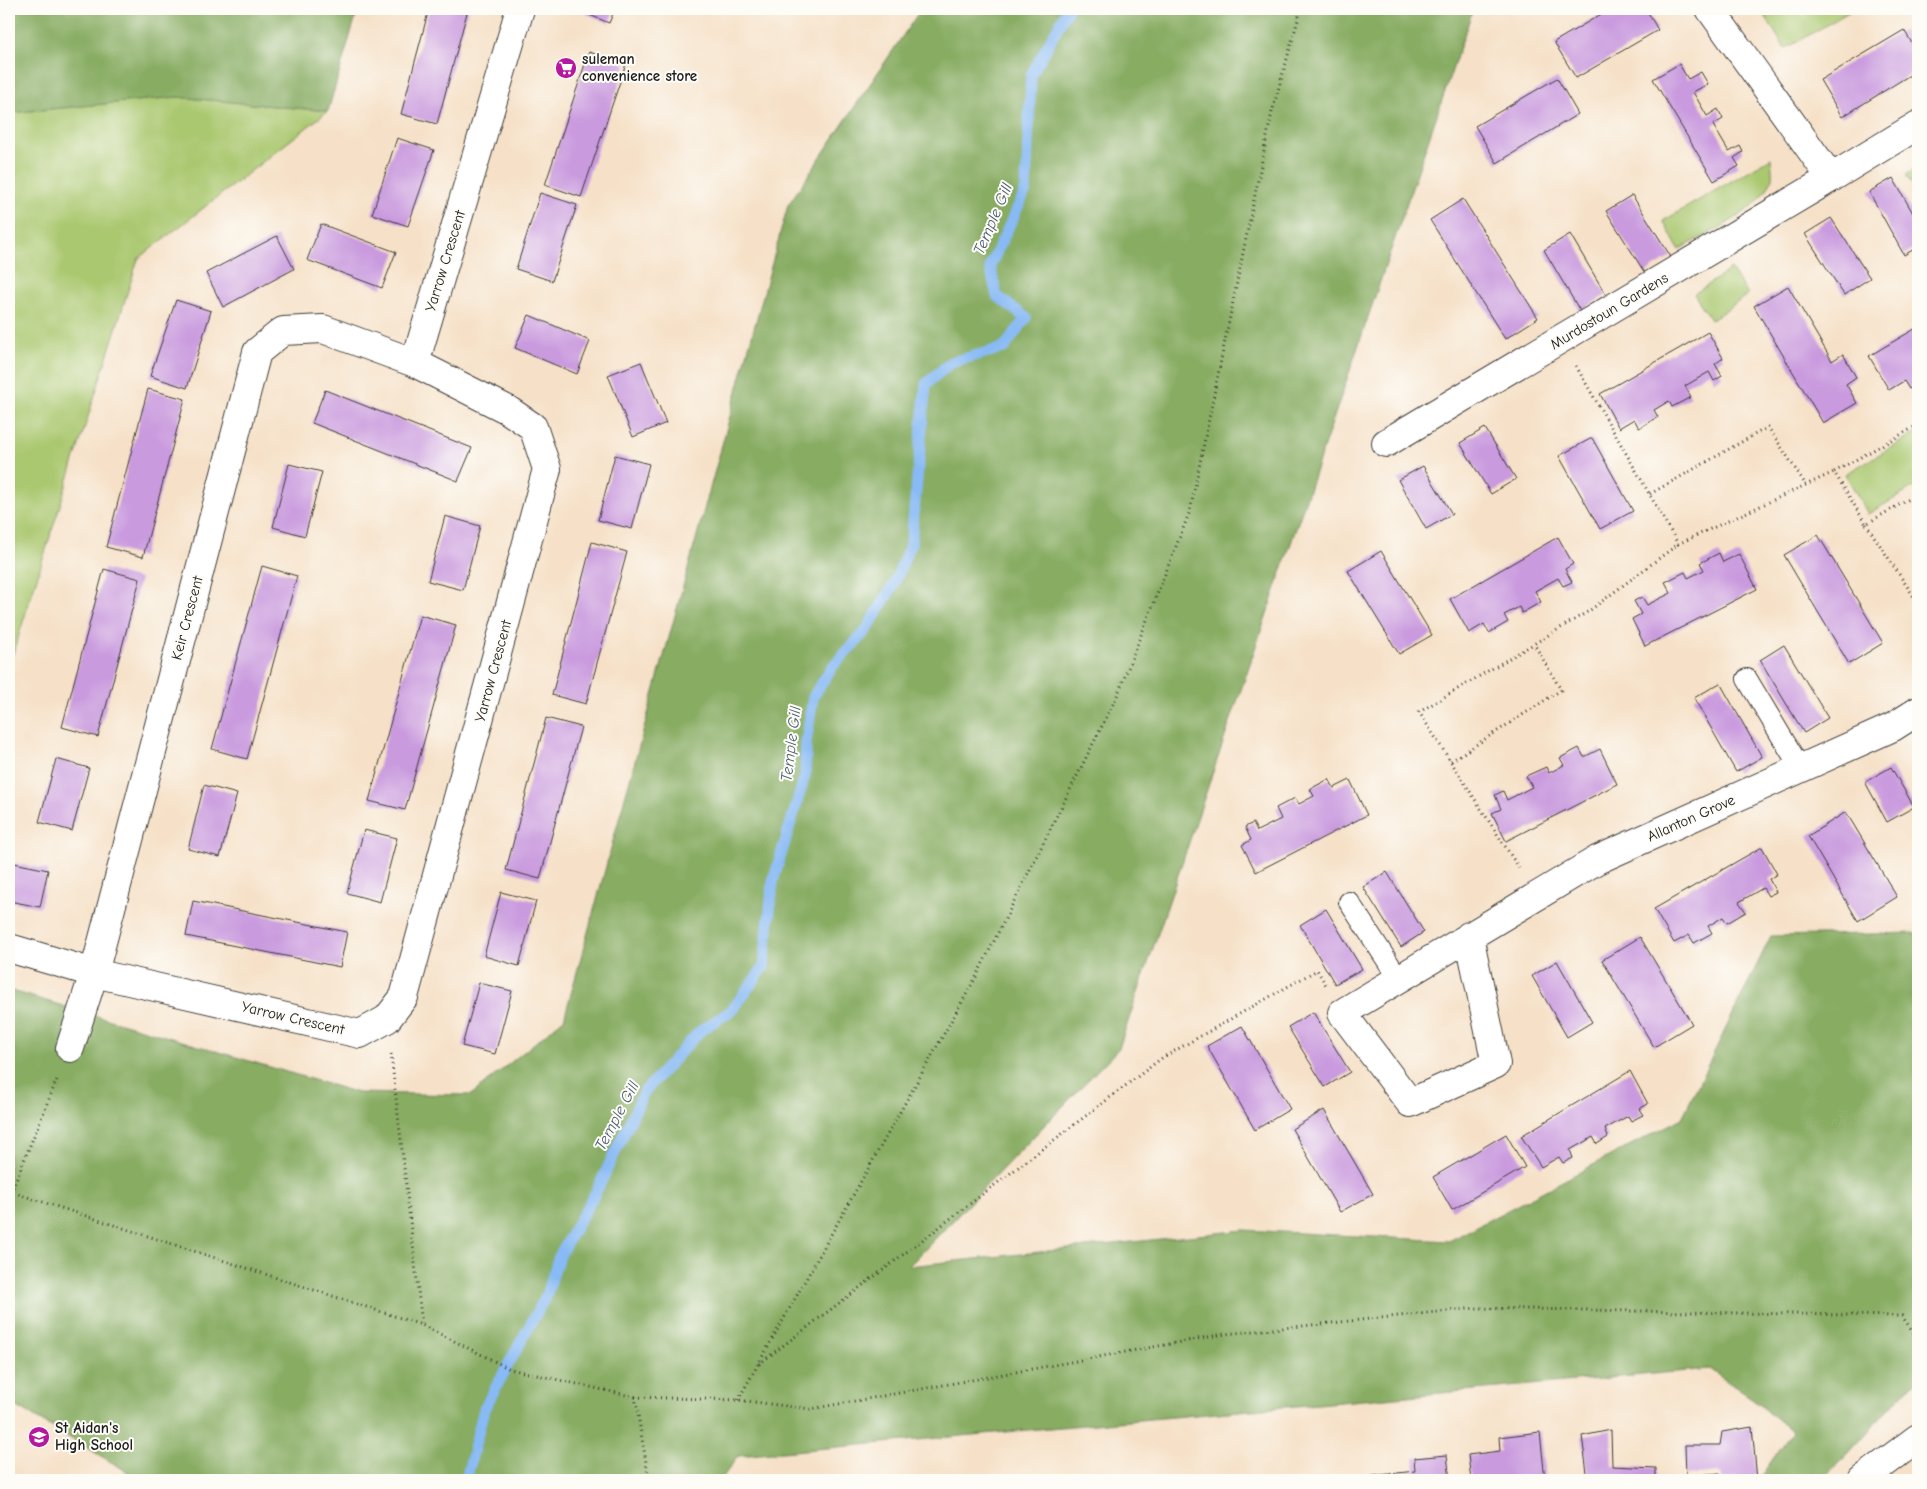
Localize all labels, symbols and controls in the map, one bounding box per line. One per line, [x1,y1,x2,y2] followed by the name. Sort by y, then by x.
[582,50,697,85] place label: suleman convenience store
[554,56,578,80] supermarket icon: suleman convenience store
[970,180,1016,257] water label: Temple Gill
[421,207,469,314] street label: Yarrow Crescent
[1547,269,1671,353] street label: Murdostoun Gardens
[167,573,207,662] street label: Keir Crescent
[471,617,515,724] street label: Yarrow Crescent
[777,705,805,783] water label: Temple Gill
[1644,790,1738,845] street label: Allanton Grove
[240,997,347,1039] street label: Yarrow Crescent
[591,1078,643,1154] water label: Temple Gill
[55,1419,133,1454] place label: St Aidan's High School
[27,1425,51,1449] school or university icon: St Aidan's High School

